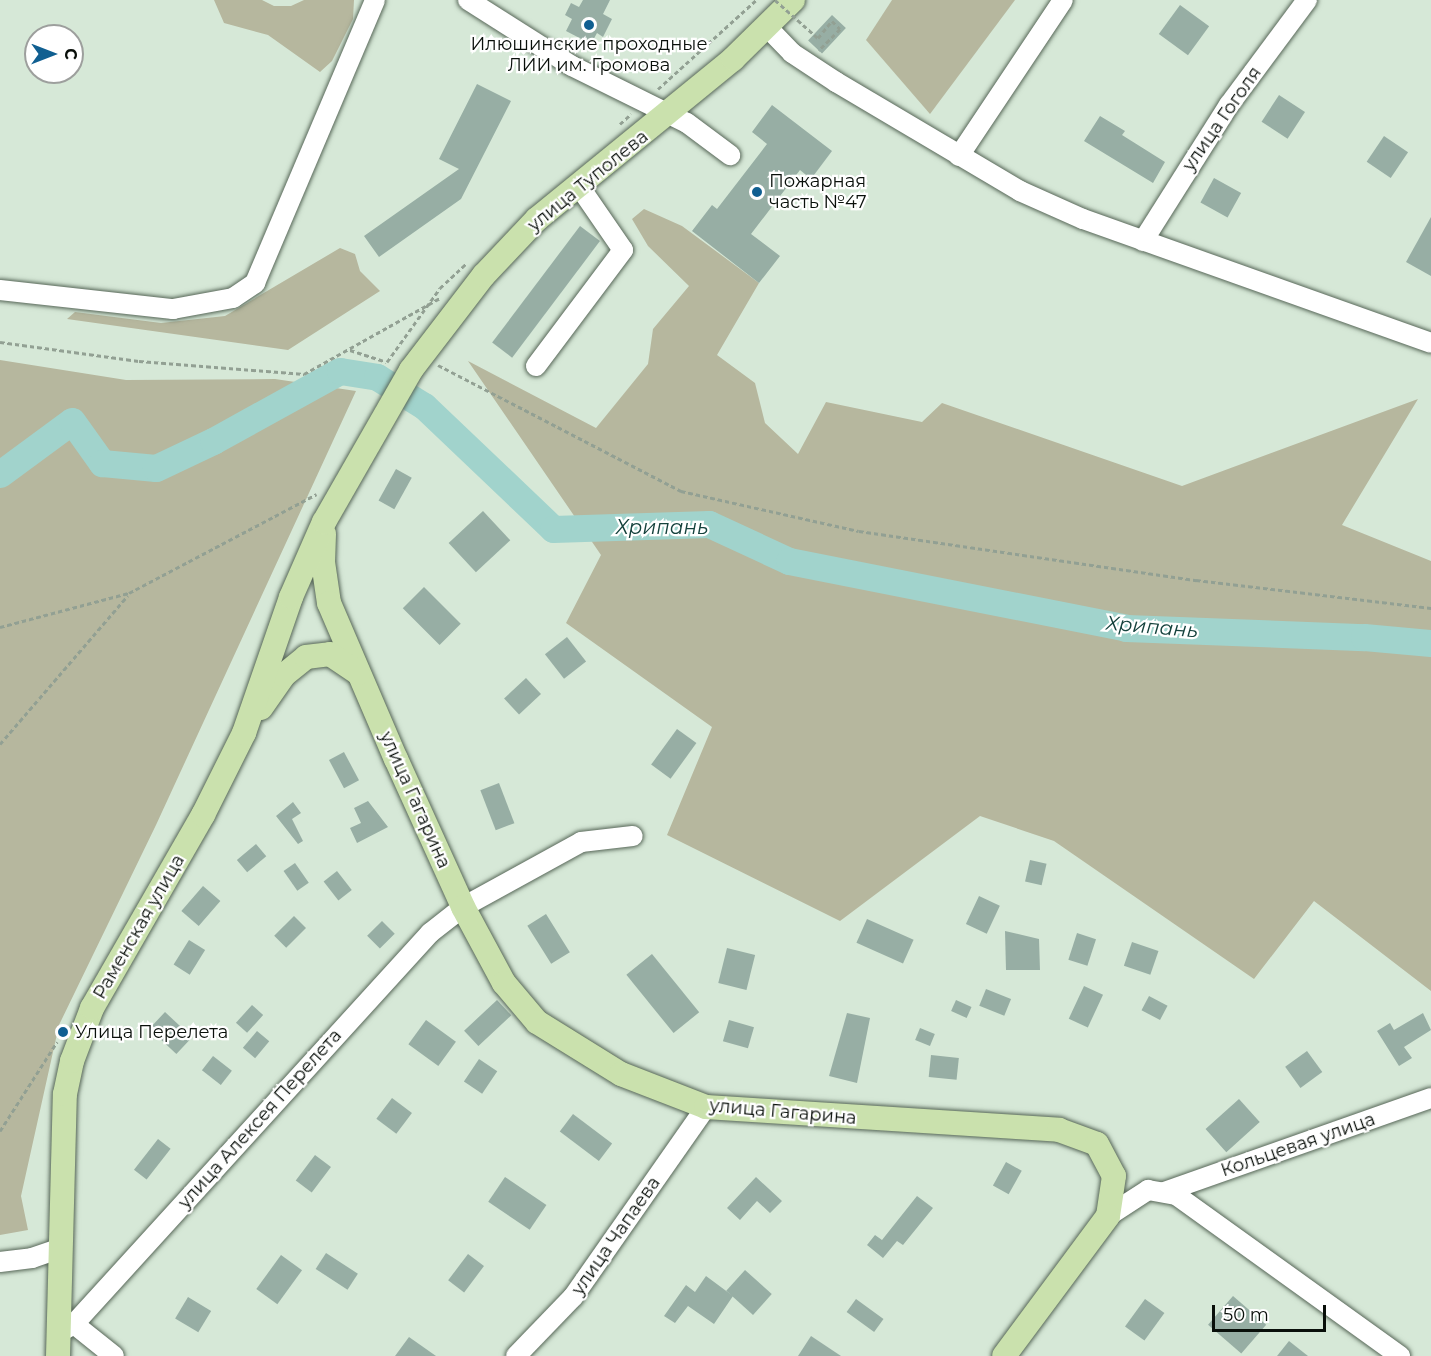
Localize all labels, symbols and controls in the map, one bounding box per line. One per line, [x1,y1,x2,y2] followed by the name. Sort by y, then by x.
[582,18,596,32] marker: Илюшинские проходные ЛИИ им. Громова
[24,24,84,84] north arrow
[470,34,708,76] place label: Илюшинские проходные ЛИИ им. Громова
[61,48,80,60] text: С
[1178,63,1266,175] street label: улица Гоголя
[524,126,652,236] street label: улица Туполева
[769,171,867,213] place label: Пожарная часть №47
[750,185,764,199] marker: Пожарная часть №47
[616,515,708,539] water label: Хрипань
[1105,611,1199,643] water label: Хрипань
[375,728,455,872] street label: улица Гагарина
[89,851,189,1003] street label: Раменская улица
[75,1021,228,1043] place label: Улица Перелета
[56,1025,70,1039] marker: Улица Перелета
[174,1025,346,1213] street label: улица Алексея Перелета
[709,1095,857,1129] street label: улица Гагарина
[1218,1108,1378,1182] street label: Кольцевая улица
[567,1173,665,1299] street label: улица Чапаева
[1215,1293,1329,1331] scale bar
[1223,1304,1269,1326] text: 50 m

